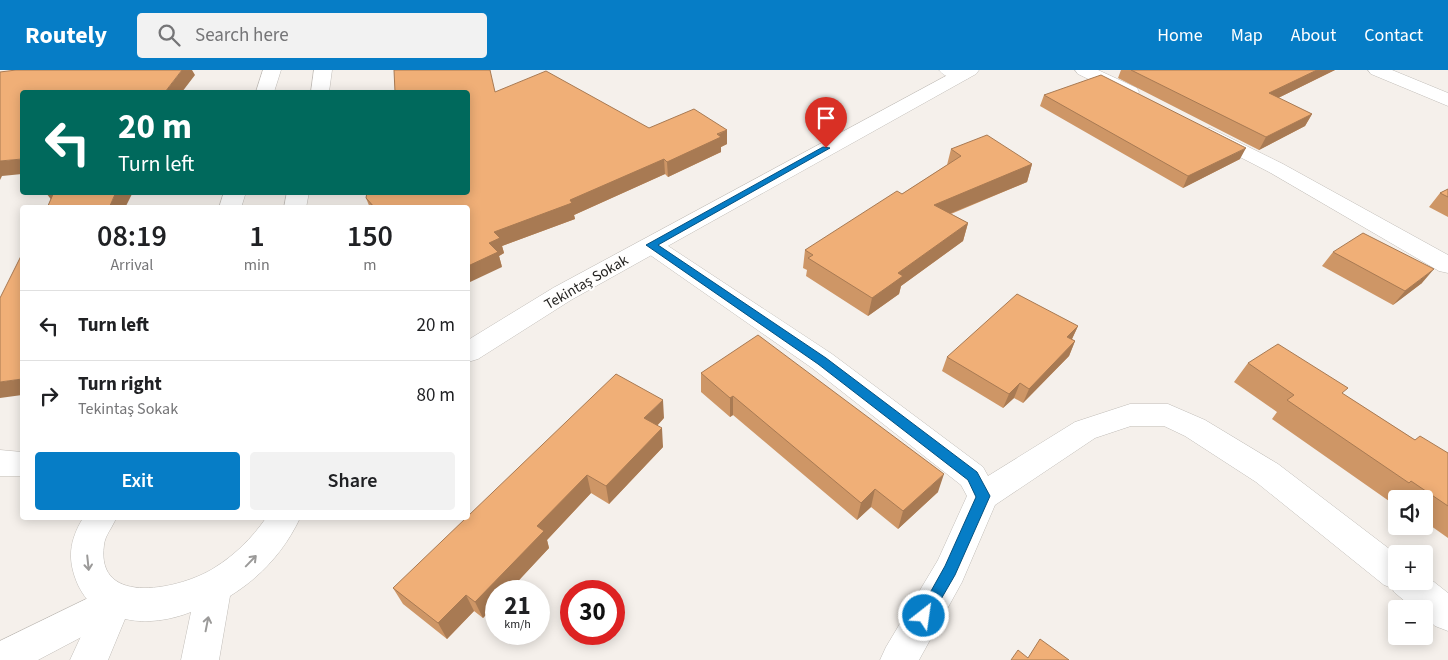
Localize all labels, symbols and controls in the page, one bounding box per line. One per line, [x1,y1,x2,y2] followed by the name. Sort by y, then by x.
[137,13,487,58] search box
[25,18,107,53] text: Routely
[155,21,183,49] icon: search
[195,22,289,49] text: Search here
[1157,23,1203,48] text: Home
[1231,23,1263,48] text: Map
[1291,23,1336,48] text: About
[1364,23,1423,48] text: Contact
[805,97,847,148] pin
[118,102,192,152] text: 20 m
[812,104,840,132] icon: arrive
[35,110,100,175] icon: left
[118,148,194,180] text: Turn left
[97,215,167,258] text: 08:19
[249,215,265,258] text: 1
[347,215,393,258] text: 150
[540,250,633,315] street label: Tekintaş Sokak
[110,254,153,276] text: Arrival
[244,254,270,276] text: min
[363,254,377,276] text: m
[35,312,63,340] icon: left
[78,312,149,339] text: Turn left
[417,312,455,339] text: 20 m
[78,371,162,398] text: Turn right
[35,382,63,410] icon: right
[417,382,455,409] text: 80 m
[78,398,178,420] text: Tekintaş Sokak
[35,452,240,510] button: Exit
[250,452,455,510] button: Share
[1388,490,1433,645] map controls
[1388,490,1433,535] button: sound
[1388,545,1433,590] button: +
[245,554,257,567] one-way arrow
[83,555,93,571] one-way arrow
[560,580,625,645] speed limit sign: 30
[504,588,531,624] text: 21
[897,589,949,641] position arrow
[1388,600,1433,645] button: −
[202,616,212,632] one-way arrow
[504,616,531,633] text: km/h

